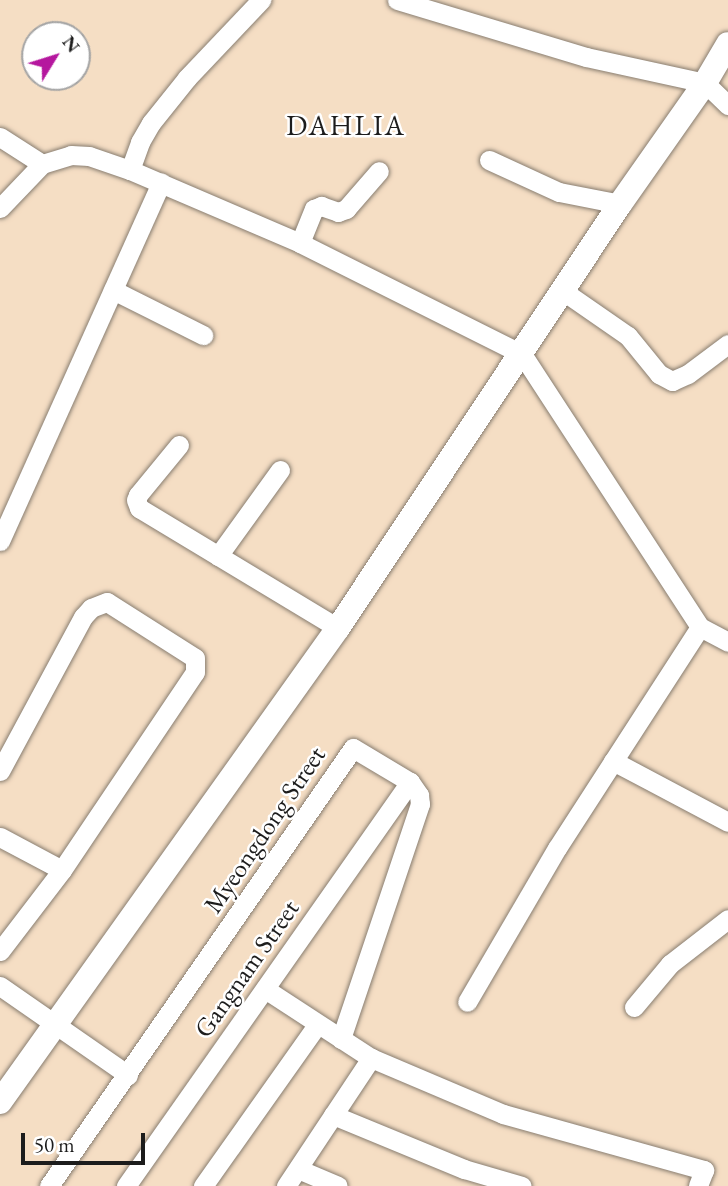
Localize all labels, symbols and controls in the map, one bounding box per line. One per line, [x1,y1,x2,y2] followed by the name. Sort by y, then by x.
[21,21,91,91] north arrow
[57,30,86,58] text: N
[287,108,405,142] district label: DAHLIA
[198,741,332,919] street label: Myeongdong Street
[188,894,306,1044] street label: Gangnam Street
[24,1120,149,1164] scale bar
[34,1131,75,1158] text: 50 m

